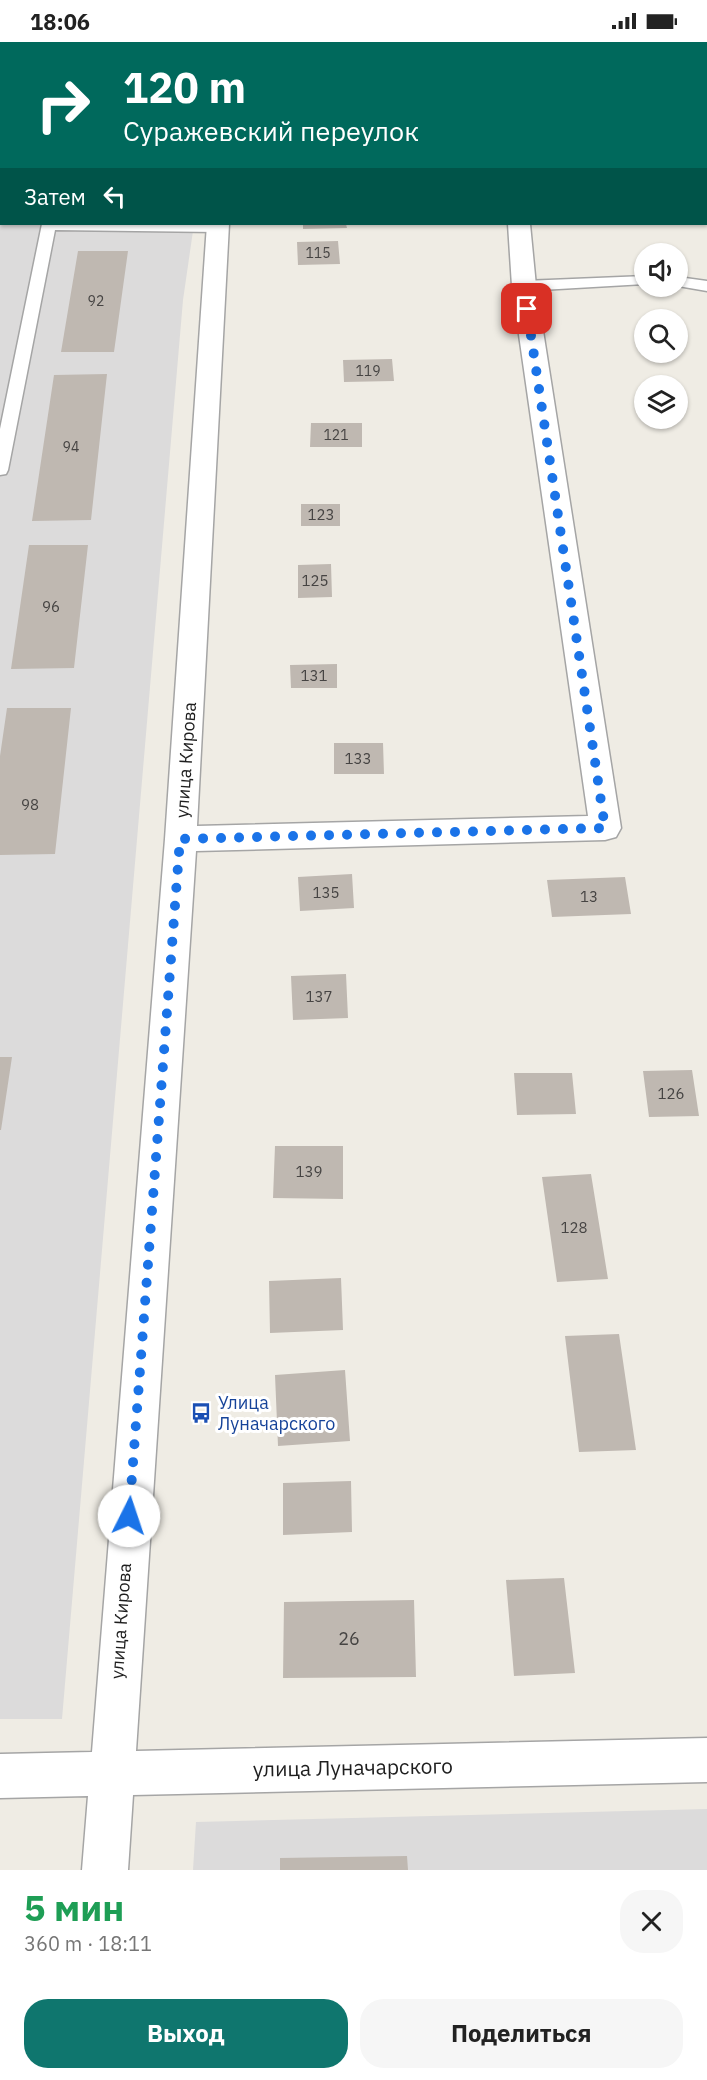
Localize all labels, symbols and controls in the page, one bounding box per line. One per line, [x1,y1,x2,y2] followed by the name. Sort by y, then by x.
[30,7,90,36] text: 18:06
[123,60,246,115] text: 120 m
[24,66,102,144] icon: right
[123,113,419,148] text: Суражевский переулок
[98,180,131,213] icon: left
[24,182,86,211] text: Затем
[634,243,688,429] map controls
[634,243,688,297] button: sound
[305,244,331,262] house number: 115
[501,283,552,334] pin
[88,292,104,310] house number: 92
[510,292,543,325] icon: arrive
[634,309,688,363] button: search
[355,362,381,380] house number: 119
[634,375,688,429] button: layers
[323,426,349,444] house number: 121
[63,438,79,456] house number: 94
[307,505,335,524] house number: 123
[301,571,329,590] house number: 125
[42,597,60,616] house number: 96
[300,666,328,685] house number: 131
[170,701,201,819] street label: улица Кирова
[344,749,372,768] house number: 133
[21,795,39,814] house number: 98
[312,883,340,902] house number: 135
[580,887,598,906] house number: 13
[305,987,333,1006] house number: 137
[657,1084,685,1103] house number: 126
[295,1162,323,1181] house number: 139
[560,1218,588,1237] house number: 128
[218,1391,335,1435] place label: Улица Луначарского
[189,1401,213,1425] bus stop icon: Улица Луначарского
[97,1484,161,1548] position arrow
[105,1562,136,1680] street label: улица Кирова
[338,1627,360,1650] house number: 26
[253,1751,453,1783] street label: улица Луначарского
[24,1884,124,1931] text: 5 мин
[620,1890,683,1953] button: close
[24,1930,152,1957] text: 360 m · 18:11
[24,1999,348,2068] button: Выход
[360,1999,683,2068] button: Поделиться

